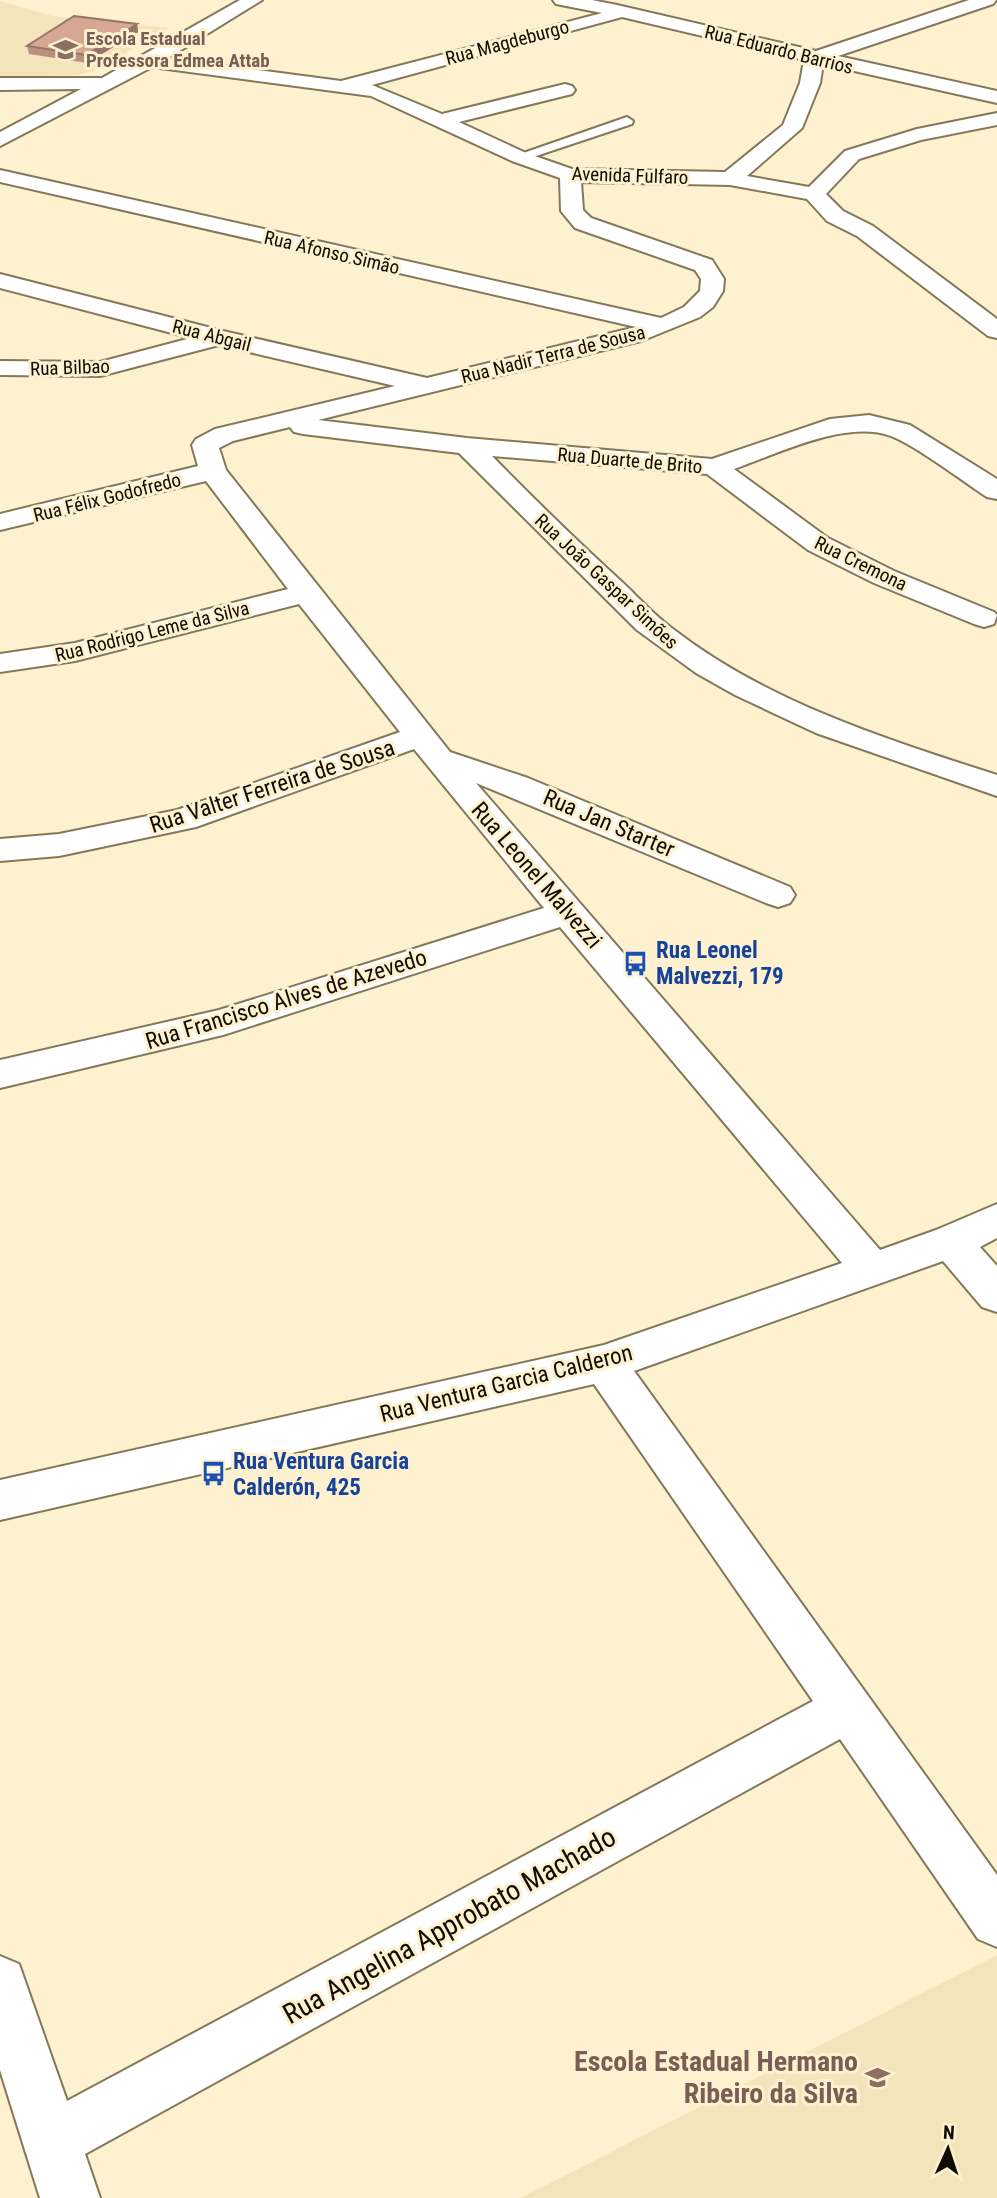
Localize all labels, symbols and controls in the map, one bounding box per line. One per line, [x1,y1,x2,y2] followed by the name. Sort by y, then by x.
[443,15,571,70] street label: Rua Magdeburgo
[702,20,856,79] street label: Rua Eduardo Barrios
[86,27,270,72] place label: Escola Estadual Professora Edmea Attab
[52,35,80,63] school or university icon: Escola Estadual Professora Edmea Attab
[571,162,689,189] street label: Avenida Fulfaro
[262,226,402,279] street label: Rua Afonso Simão
[170,315,254,356] street label: Rua Abgail
[459,320,647,388] street label: Rua Nadir Terra de Sousa
[30,355,110,380] street label: Rua Bilbao
[557,443,703,478] street label: Rua Duarte de Brito
[31,468,183,527] street label: Rua Félix Godofredo
[530,509,683,654] street label: Rua João Gaspar Simões
[811,531,911,596] street label: Rua Cremona
[53,596,252,667] street label: Rua Rodrigo Leme da Silva
[146,734,398,839] street label: Rua Valter Ferreira de Sousa
[539,784,679,863] street label: Rua Jan Starter
[466,797,607,954] street label: Rua Leonel Malvezzi
[656,937,784,990] place label: Rua Leonel Malvezzi, 179
[142,944,430,1055] street label: Rua Francisco Alves de Azevedo
[622,949,650,977] bus stop icon: Rua Leonel Malvezzi, 179
[377,1339,635,1428] street label: Rua Ventura Garcia Calderon
[233,1448,409,1501] place label: Rua Ventura Garcia Calderón, 425
[199,1460,227,1488] bus stop icon: Rua Ventura Garcia Calderón, 425
[277,1820,621,2031] street label: Rua Angelina Approbato Machado
[574,2045,858,2110] place label: Escola Estadual Hermano Ribeiro da Silva
[864,2063,892,2091] school or university icon: Escola Estadual Hermano Ribeiro da Silva
[913,2114,983,2184] north arrow
[942,2121,955,2144] text: N

